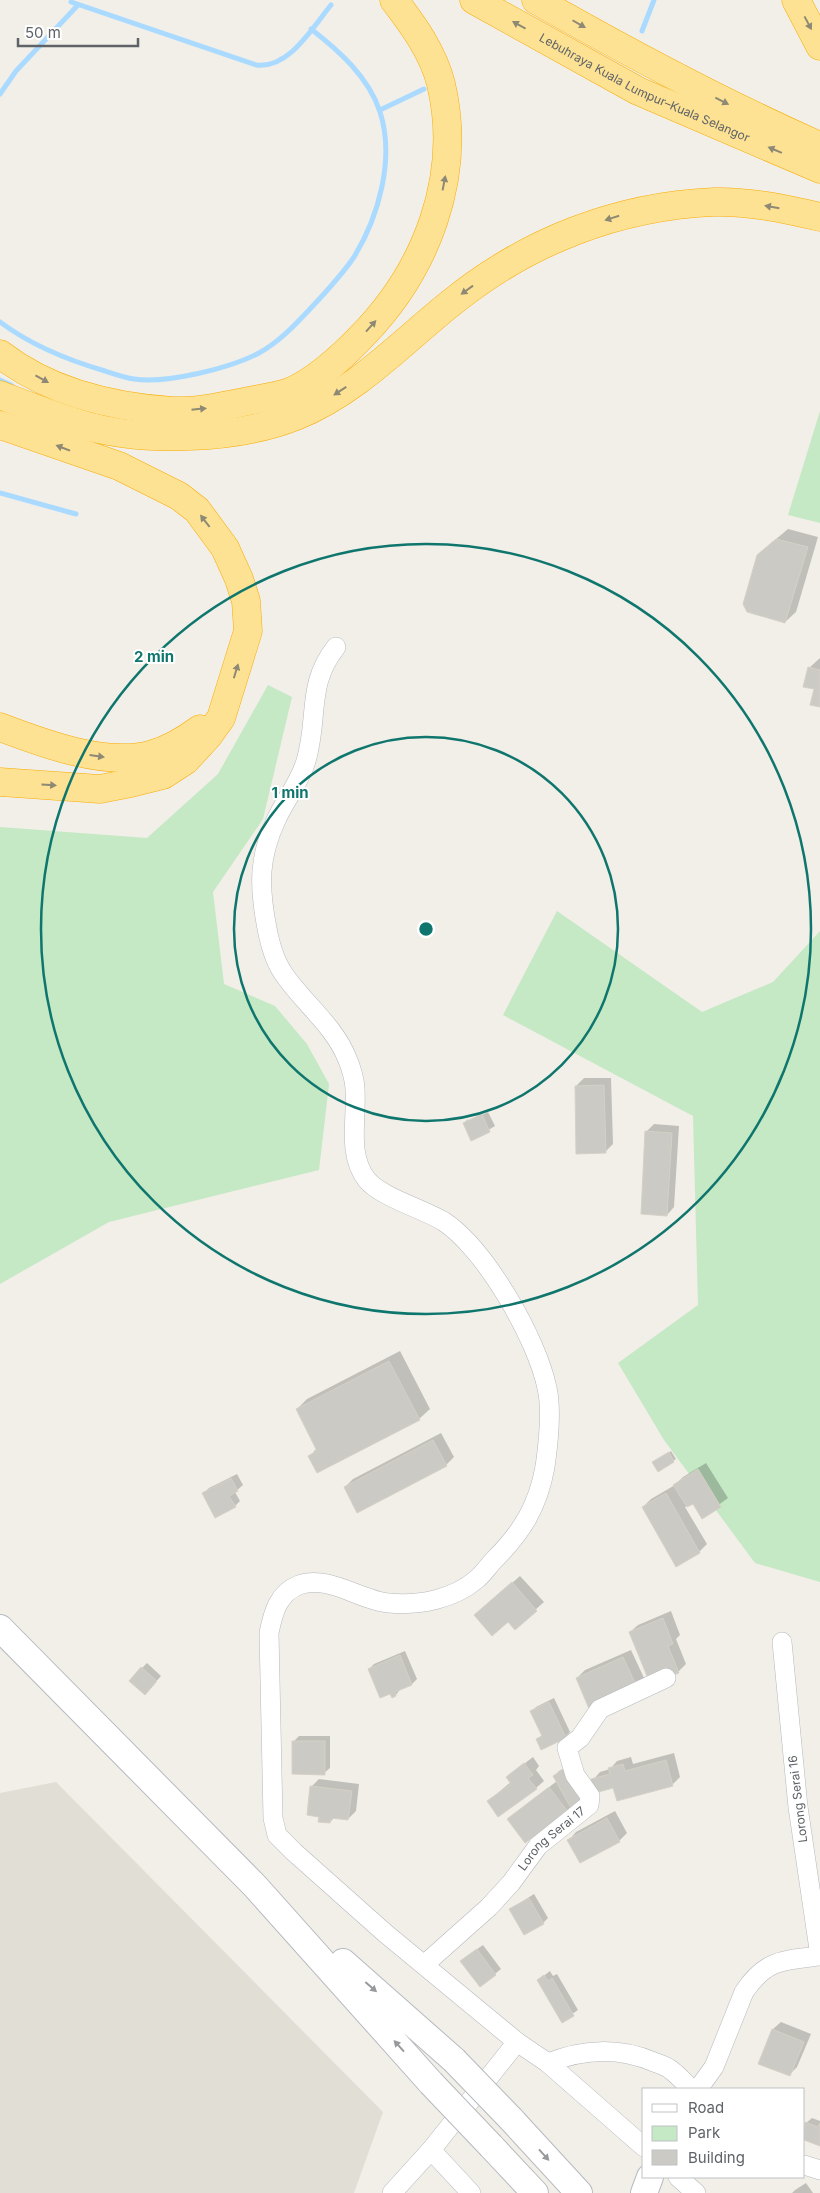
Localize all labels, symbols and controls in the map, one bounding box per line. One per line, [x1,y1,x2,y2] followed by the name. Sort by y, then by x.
[18,15,138,47] scale bar
[803,16,812,30] one-way arrow
[572,20,585,29] one-way arrow
[513,21,526,30] one-way arrow
[25,23,61,42] text: 50 m
[537,30,752,145] street label: Lebuhraya Kuala Lumpur–Kuala Selangor
[715,97,729,105] one-way arrow
[768,146,782,154] one-way arrow
[440,175,448,191] one-way arrow
[764,203,780,211] one-way arrow
[604,215,619,223] one-way arrow
[461,285,474,295] one-way arrow
[365,321,377,333] one-way arrow
[34,375,49,383] one-way arrow
[334,386,347,396] one-way arrow
[192,405,208,413] one-way arrow
[56,444,71,451] one-way arrow
[200,515,211,528] one-way arrow
[134,647,174,666] text: 2 min
[232,664,240,679] one-way arrow
[89,752,105,760] one-way arrow
[41,781,57,789] one-way arrow
[271,783,309,802] text: 1 min
[417,920,435,938] centre of rings
[785,1755,810,1844] street label: Lorong Serai 16
[515,1803,588,1873] street label: Lorong Serai 17
[365,1981,377,1993] one-way arrow
[393,2041,405,2053] one-way arrow
[642,2088,805,2178] legend
[688,2098,724,2117] text: Road
[688,2123,721,2142] text: Park
[538,2148,550,2160] one-way arrow
[688,2148,745,2167] text: Building

